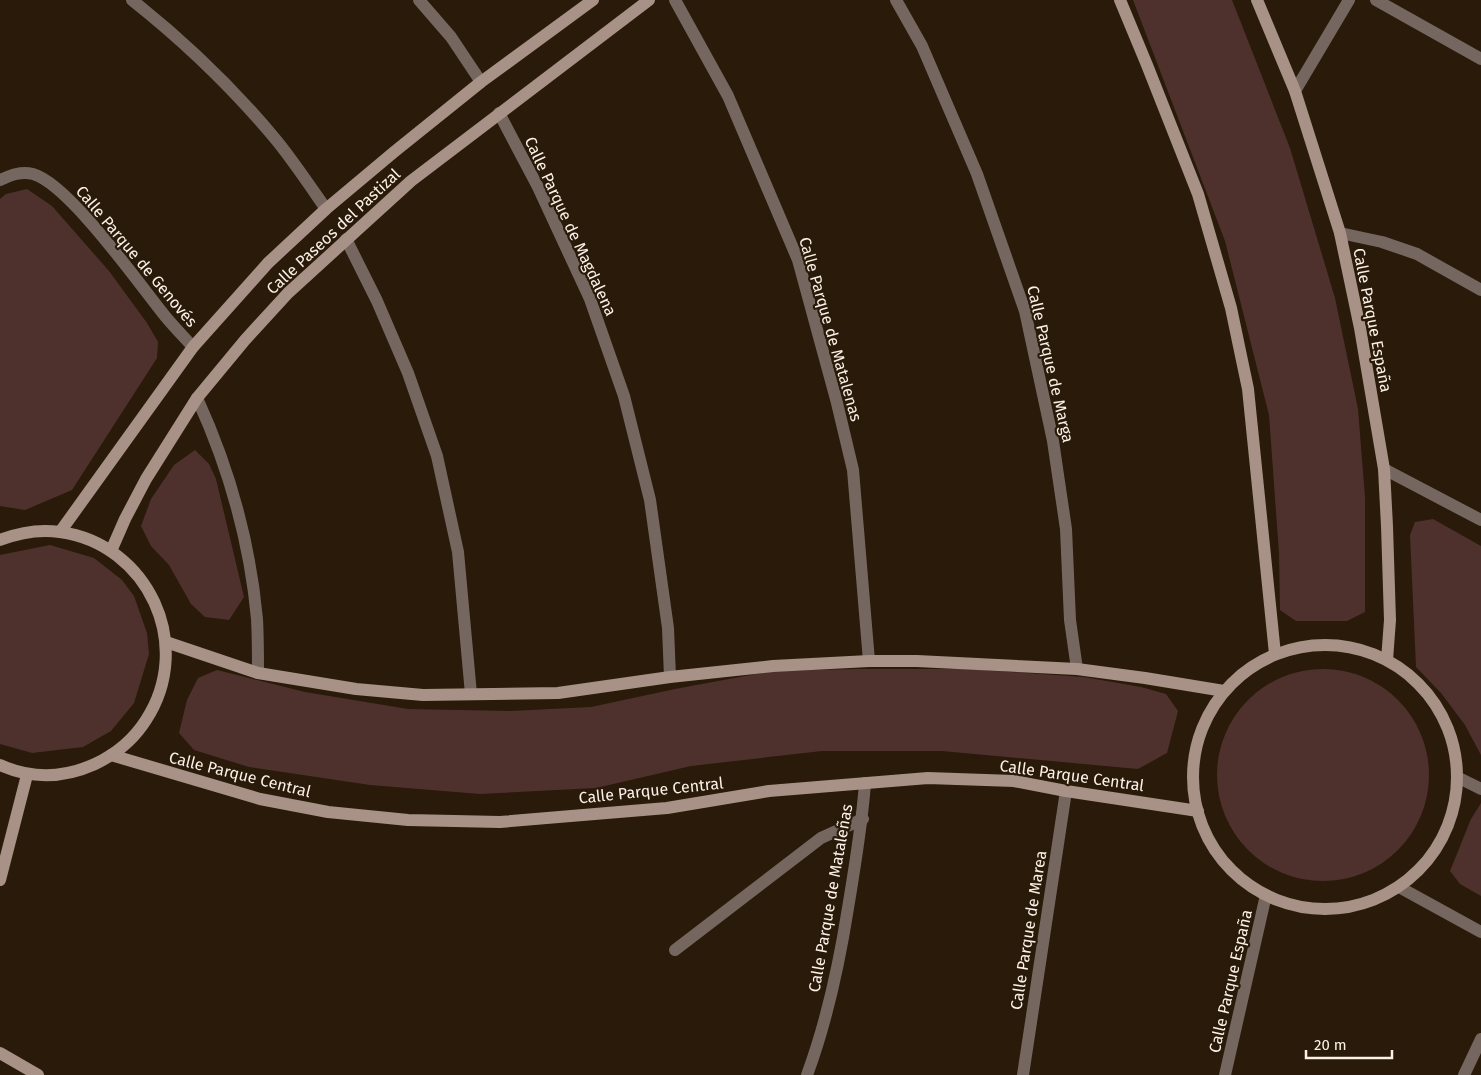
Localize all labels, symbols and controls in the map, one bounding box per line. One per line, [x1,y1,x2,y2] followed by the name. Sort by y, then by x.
[521,134,620,319] street label: Calle Parque de Magdalena
[263,164,404,298] street label: Calle Paseos del Pastizal
[72,182,201,331] street label: Calle Parque de Genovés
[795,235,866,423] street label: Calle Parque de Matalenas
[1349,246,1396,394] street label: Calle Parque España
[1023,284,1078,444] street label: Calle Parque de Marga
[167,748,313,801] street label: Calle Parque Central
[999,756,1146,795] street label: Calle Parque Central
[578,773,725,808] street label: Calle Parque Central
[805,802,856,994] street label: Calle Parque de Mataleñas
[1007,849,1050,1011] street label: Calle Parque de Marea
[1205,908,1256,1055] street label: Calle Parque España
[1306,1028,1392,1060] scale bar
[1314,1036,1347,1054] text: 20 m

